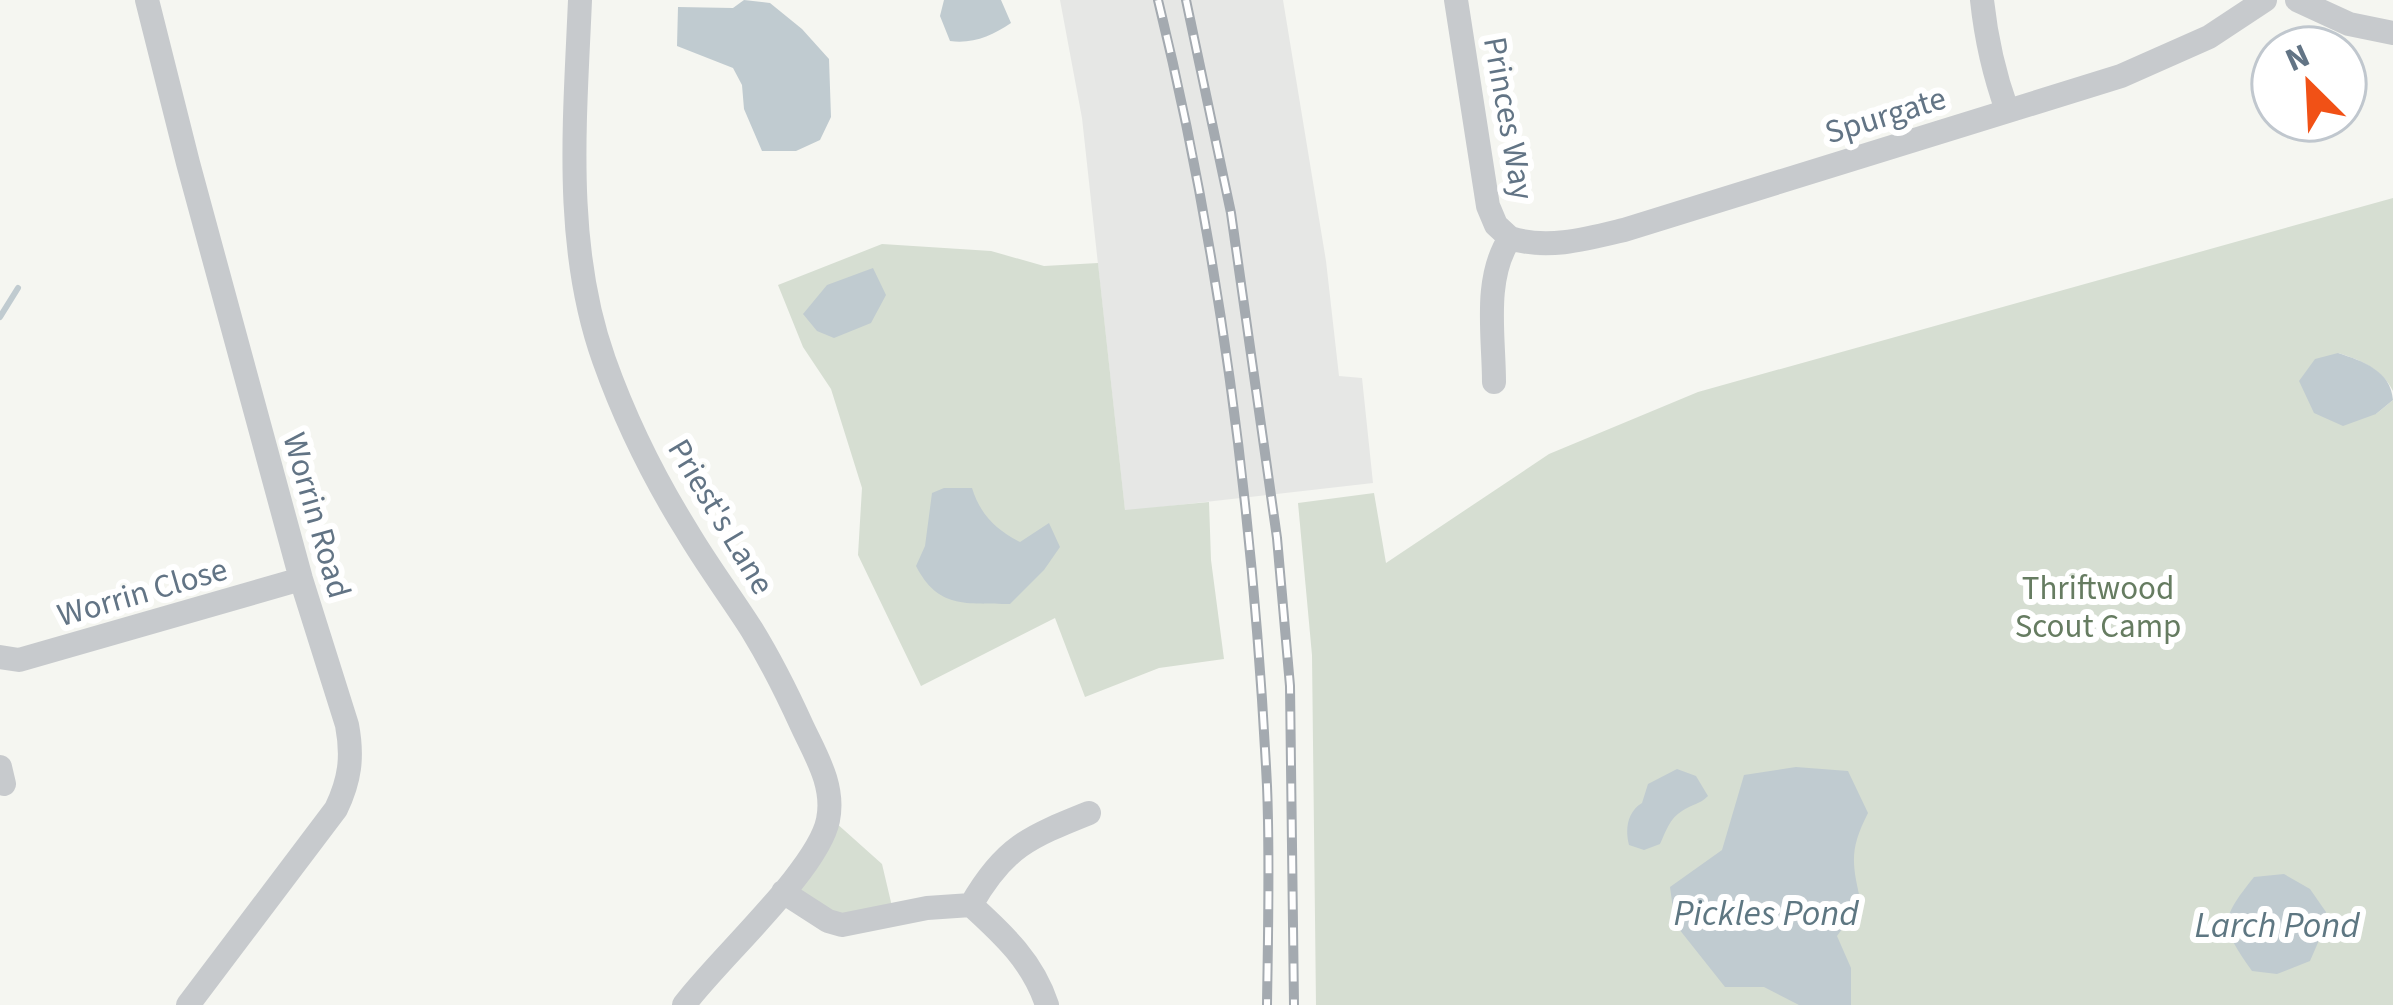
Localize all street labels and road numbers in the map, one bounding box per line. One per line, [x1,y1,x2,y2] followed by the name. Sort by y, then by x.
[1471,33,1546,204] street label: Princes Way
[1819,75,1952,156] street label: Spurgate
[270,427,363,604] street label: Worrin Road
[656,430,786,603] street label: Priest's Lane
[52,546,233,639] street label: Worrin Close

